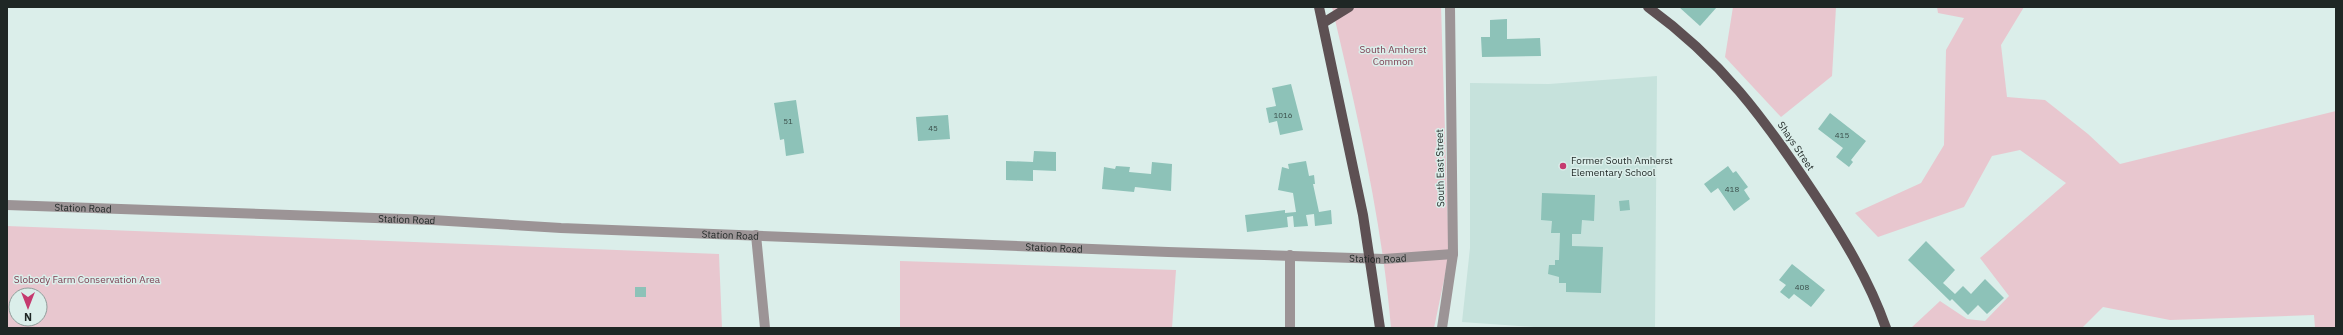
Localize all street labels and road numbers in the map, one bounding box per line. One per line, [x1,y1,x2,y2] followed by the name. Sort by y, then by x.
[1775,119,1817,173] street label: Shays Street
[1433,128,1447,207] street label: South East Street
[54,200,112,215] street label: Station Road
[378,212,436,227] street label: Station Road
[701,227,759,242] street label: Station Road
[1025,240,1083,255] street label: Station Road
[1349,251,1407,266] street label: Station Road

